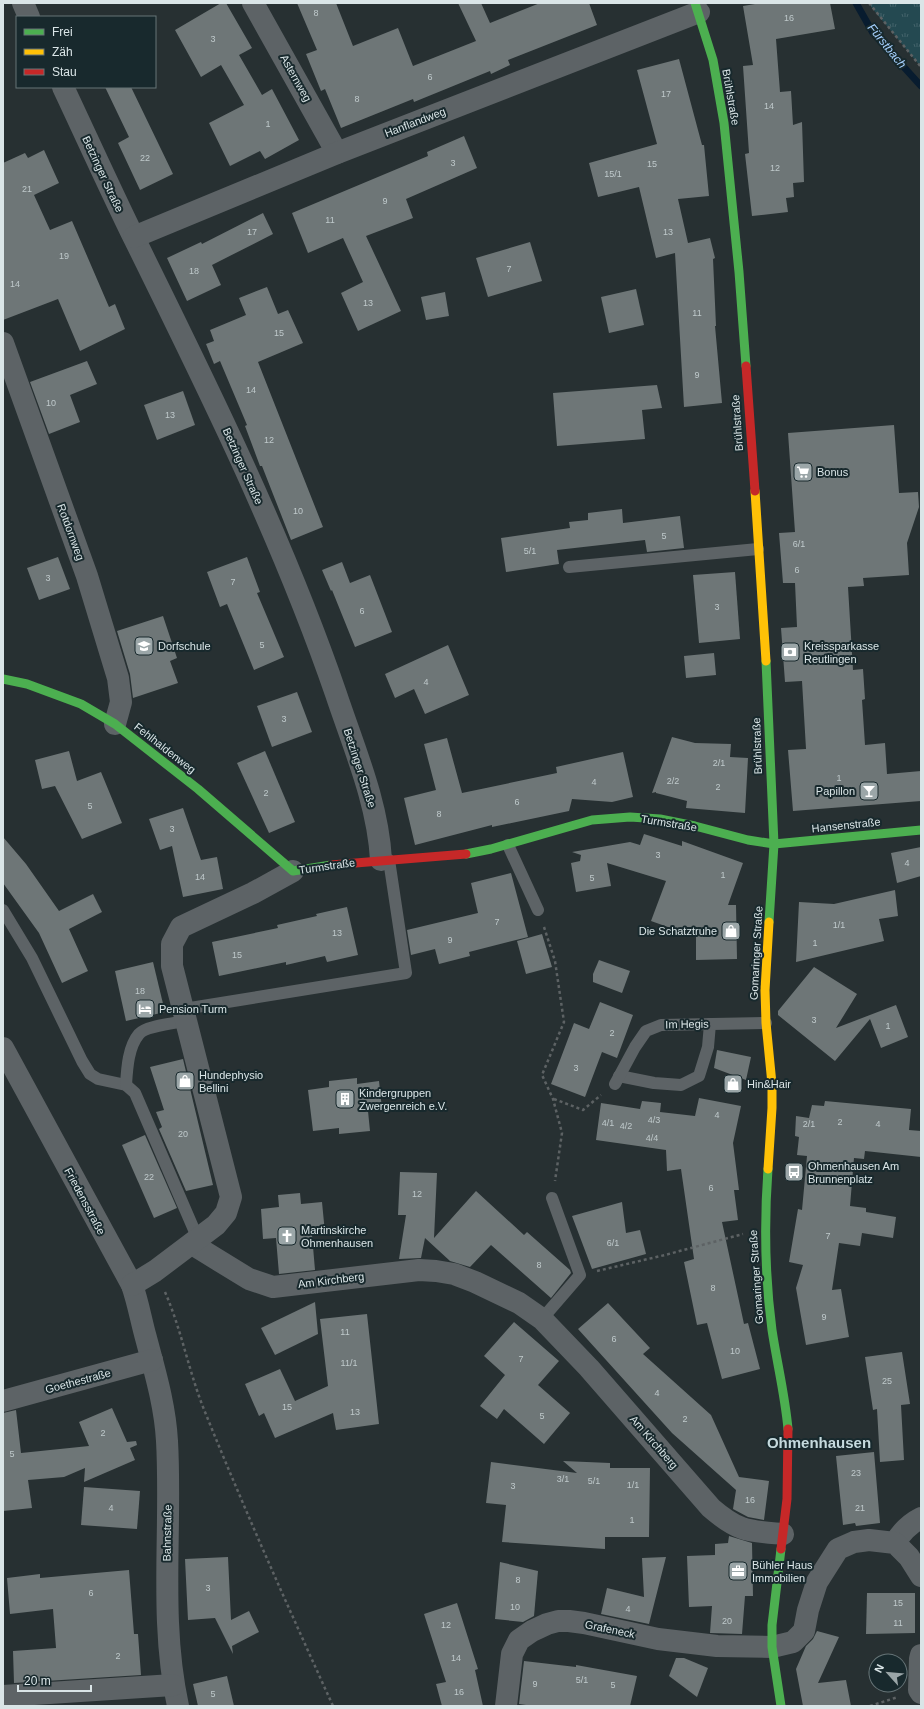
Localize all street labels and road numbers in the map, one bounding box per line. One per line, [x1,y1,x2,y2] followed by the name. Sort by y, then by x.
[278,52,314,104] street label: Asternweg
[720,68,742,126] street label: Brühlstraße
[383,105,447,139] street label: Hanflandweg
[80,134,126,214] street label: Betzinger Straße
[729,394,745,452] street label: Brühlstraße
[221,426,265,506] street label: Betzinger Straße
[55,502,87,562] street label: Rotdornweg
[750,717,764,775] street label: Brühlstraße
[132,720,198,776] street label: Fehlhaldenweg
[342,727,378,809] street label: Betzinger Straße
[640,813,698,833] street label: Turmstraße
[811,815,881,835] street label: Hansenstraße
[298,856,356,876] street label: Turmstraße
[748,906,764,1000] street label: Gomaringer Straße
[665,1018,709,1030] street label: Im Hegis
[62,1166,108,1236] street label: Friedensstraße
[747,1230,765,1324] street label: Gomaringer Straße
[297,1270,365,1290] street label: Am Kirchberg
[44,1366,112,1396] street label: Goethestraße
[628,1413,680,1471] street label: Am Kirchberg
[161,1504,173,1562] street label: Bahnstraße
[584,1618,637,1640] street label: Grafeneck

